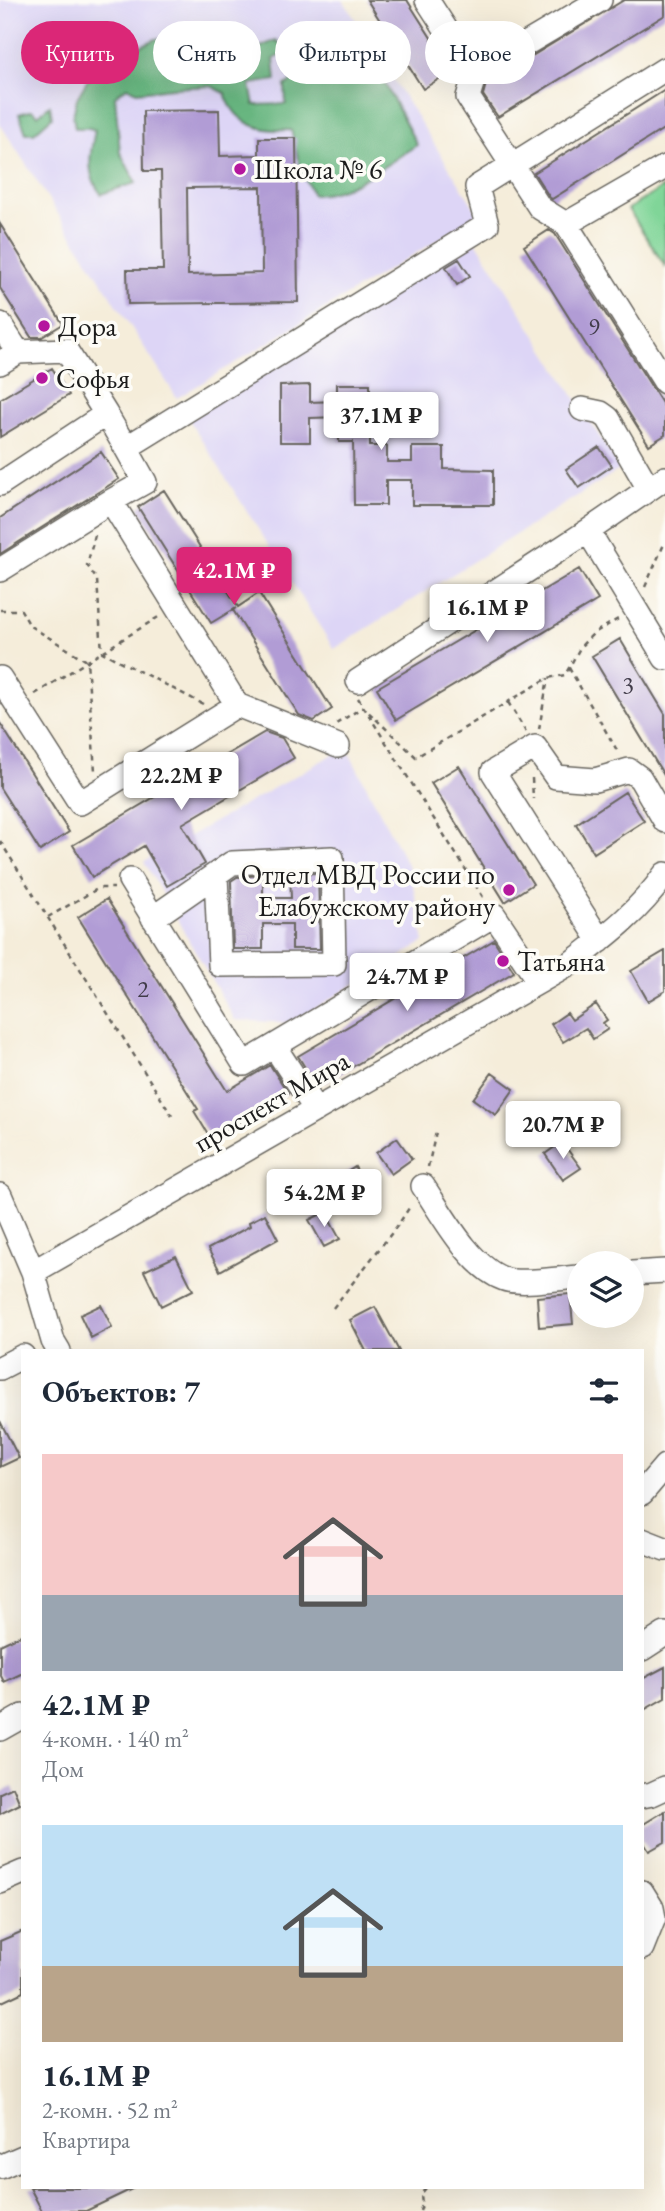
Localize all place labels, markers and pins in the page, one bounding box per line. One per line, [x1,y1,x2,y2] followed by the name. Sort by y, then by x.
[254,151,383,187] place label: Школа № 6
[232,161,248,177] marker: Школа № 6
[58,308,118,344] place label: Дора
[36,318,52,334] marker: Дора
[56,360,130,396] place label: Софья
[34,370,50,386] marker: Софья
[316,392,446,452] pin: 37.1M ₽
[169,548,299,607] pin: 42.1M ₽
[422,584,552,644] pin: 16.1M ₽
[116,752,246,812] pin: 22.2M ₽
[241,856,496,924] place label: Отдел МВД России по Елабужскому району
[501,882,517,898] marker: Отдел МВД России по Елабужскому району
[517,943,606,979] place label: Татьяна
[495,953,511,969] marker: Татьяна
[342,954,472,1013] pin: 24.7M ₽
[498,1102,628,1161] pin: 20.7M ₽
[259,1170,389,1229] pin: 54.2M ₽

